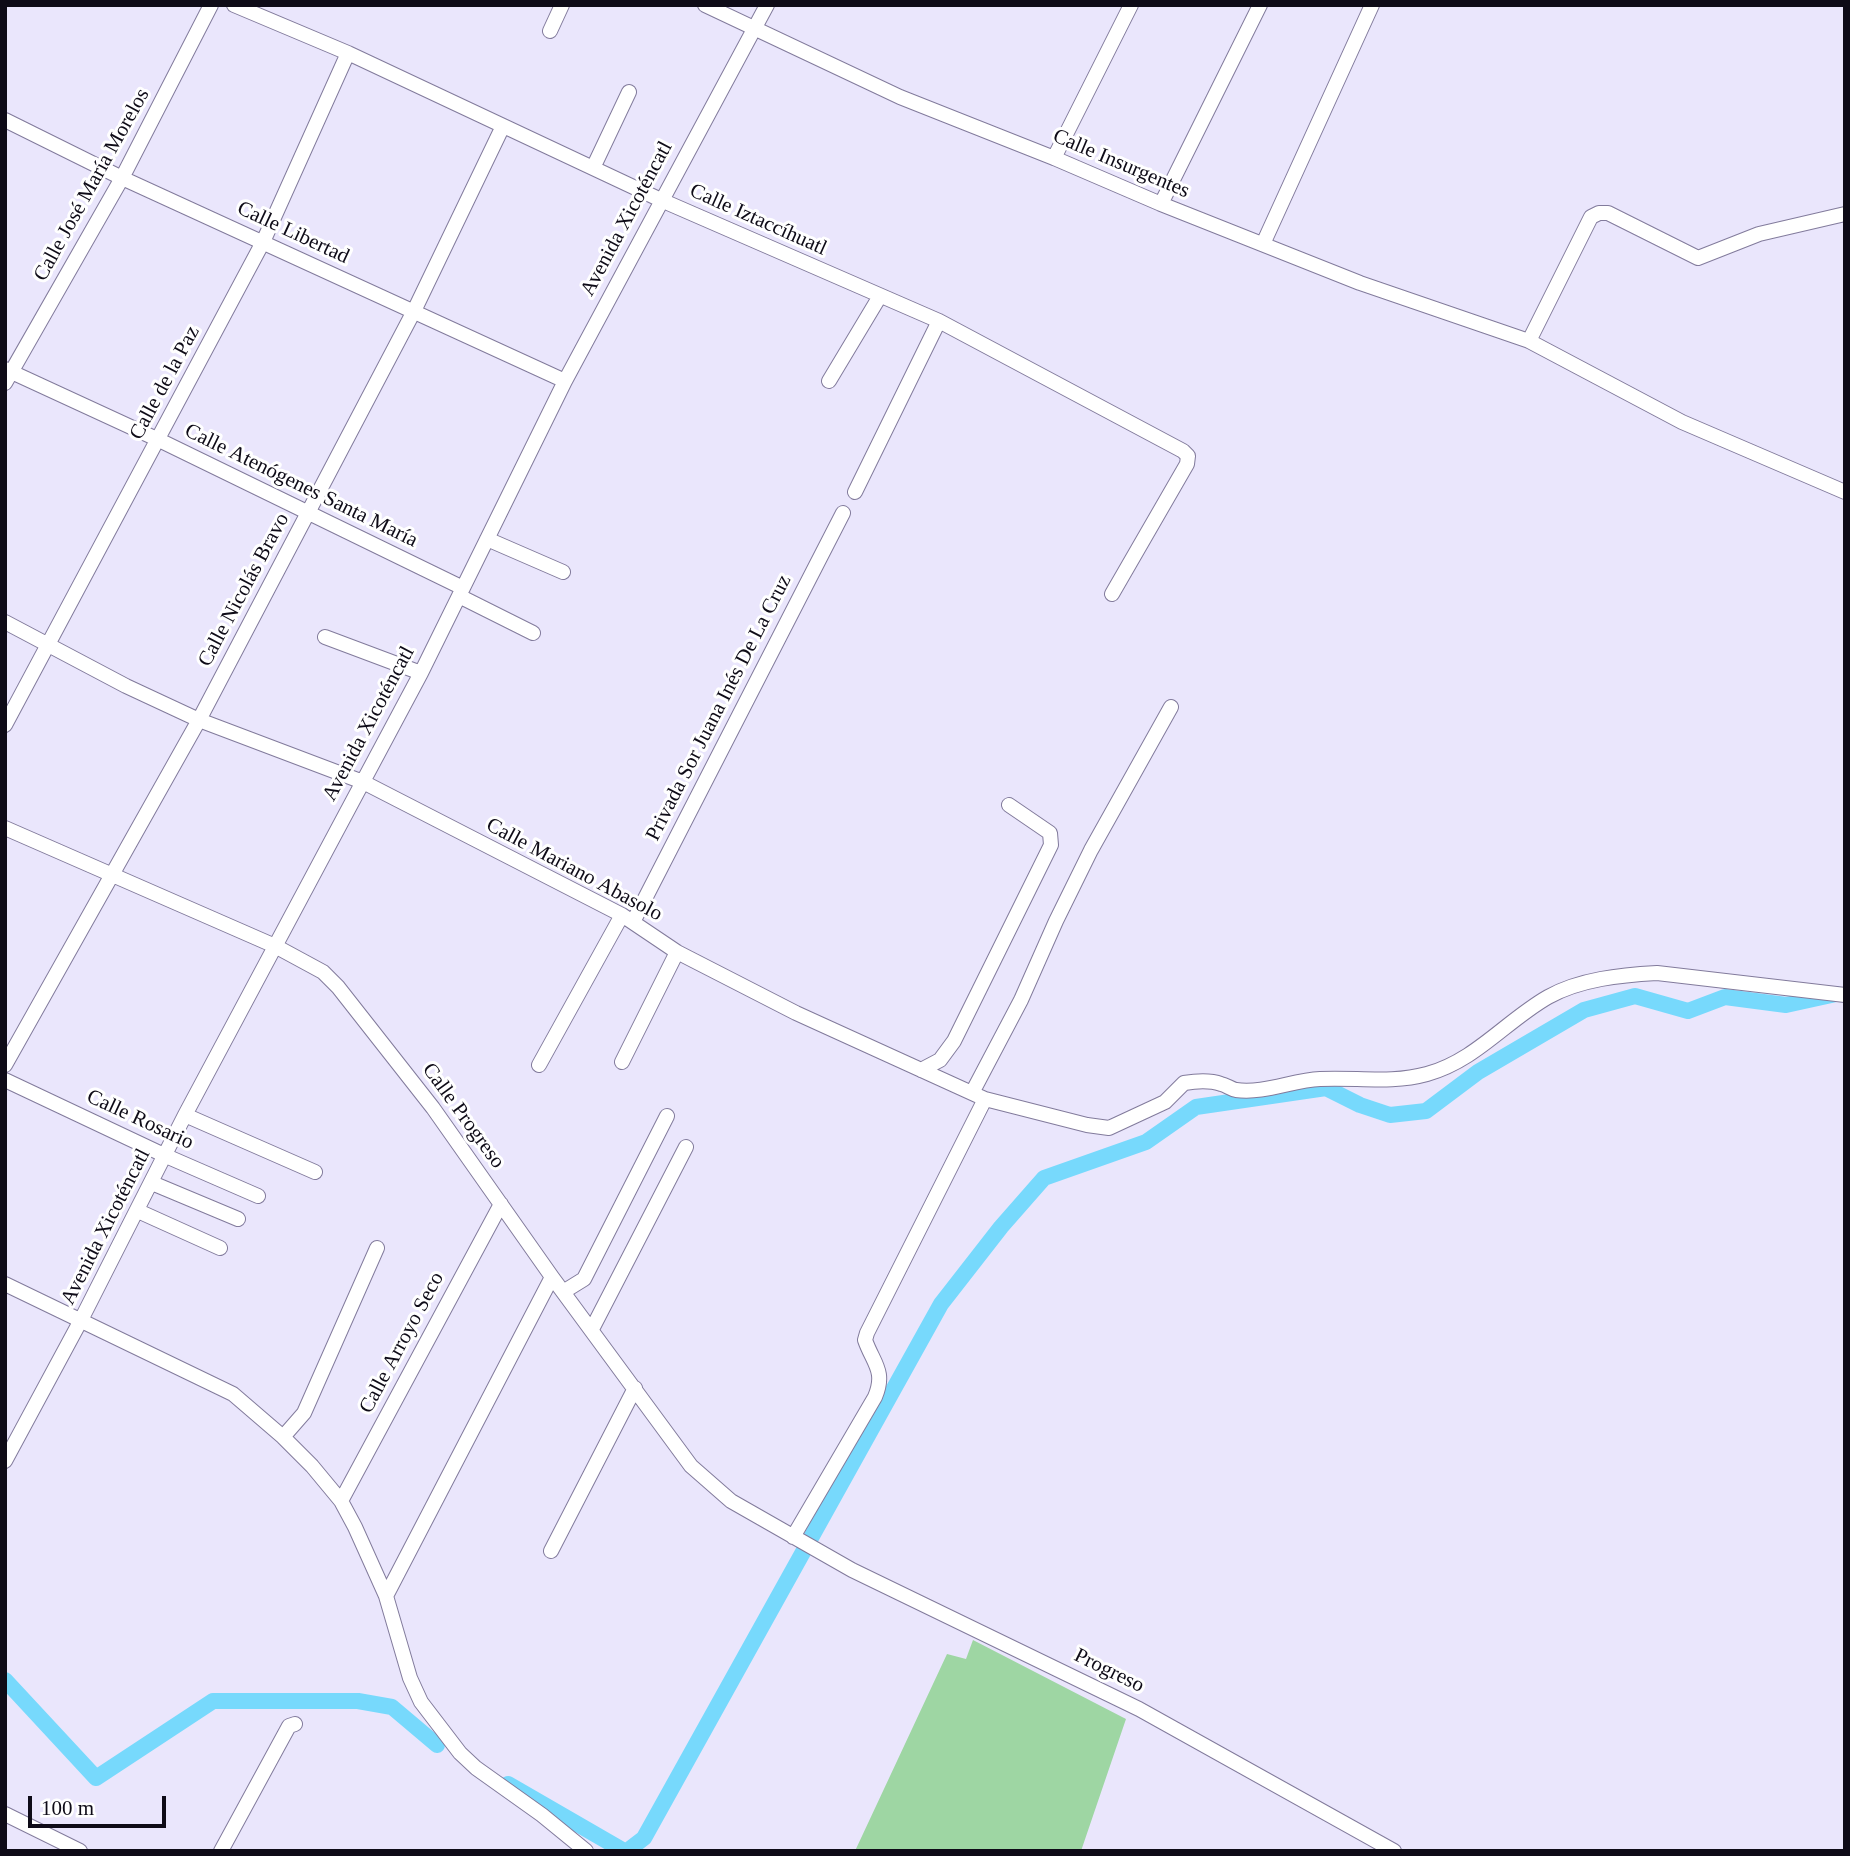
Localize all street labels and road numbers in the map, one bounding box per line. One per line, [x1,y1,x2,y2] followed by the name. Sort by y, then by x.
[29,84,155,286] street label: Calle José María Morelos
[1049,124,1193,204] street label: Calle Insurgentes
[576,137,678,301] street label: Avenida Xicoténcatl
[686,178,830,262] street label: Calle Iztaccíhuatl
[233,196,353,270] street label: Calle Libertad
[124,322,206,444] street label: Calle de la Paz
[180,419,422,553] street label: Calle Atenógenes Santa María
[193,509,295,671] street label: Calle Nicolás Bravo
[641,571,797,845] street label: Privada Sor Juana Inés De La Cruz
[318,642,420,806] street label: Avenida Xicoténcatl
[482,813,666,927] street label: Calle Mariano Abasolo
[416,1058,510,1174] street label: Calle Progreso
[83,1084,197,1156] street label: Calle Rosario
[56,1145,156,1309] street label: Avenida Xicoténcatl
[354,1268,450,1418] street label: Calle Arroyo Seco
[1070,1643,1148,1699] street label: Progreso

